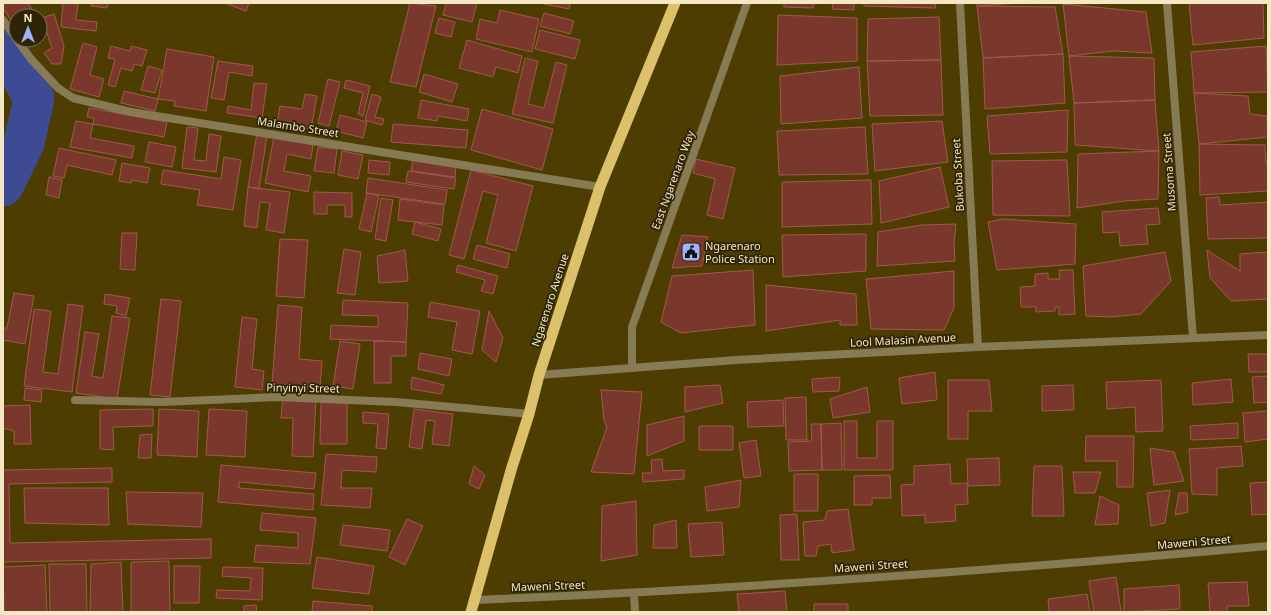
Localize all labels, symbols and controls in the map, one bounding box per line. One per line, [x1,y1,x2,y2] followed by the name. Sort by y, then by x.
[8,8,48,48] north arrow
[24,10,32,25] text: N
[256,113,340,140] street label: Malambo Street
[648,128,698,232] street label: East Ngarenaro Way
[1158,132,1179,212] street label: Musoma Street
[948,138,967,212] street label: Bukoba Street
[705,238,775,266] place label: Ngarenaro Police Station
[680,241,702,263] public building icon: Ngarenaro Police Station
[527,251,572,348] street label: Ngarenaro Avenue
[849,329,956,350] street label: Lool Malasin Avenue
[266,379,340,396] street label: Pinyinyi Street
[1156,531,1232,552] street label: Maweni Street
[833,555,909,576] street label: Maweni Street
[511,577,585,594] street label: Maweni Street

